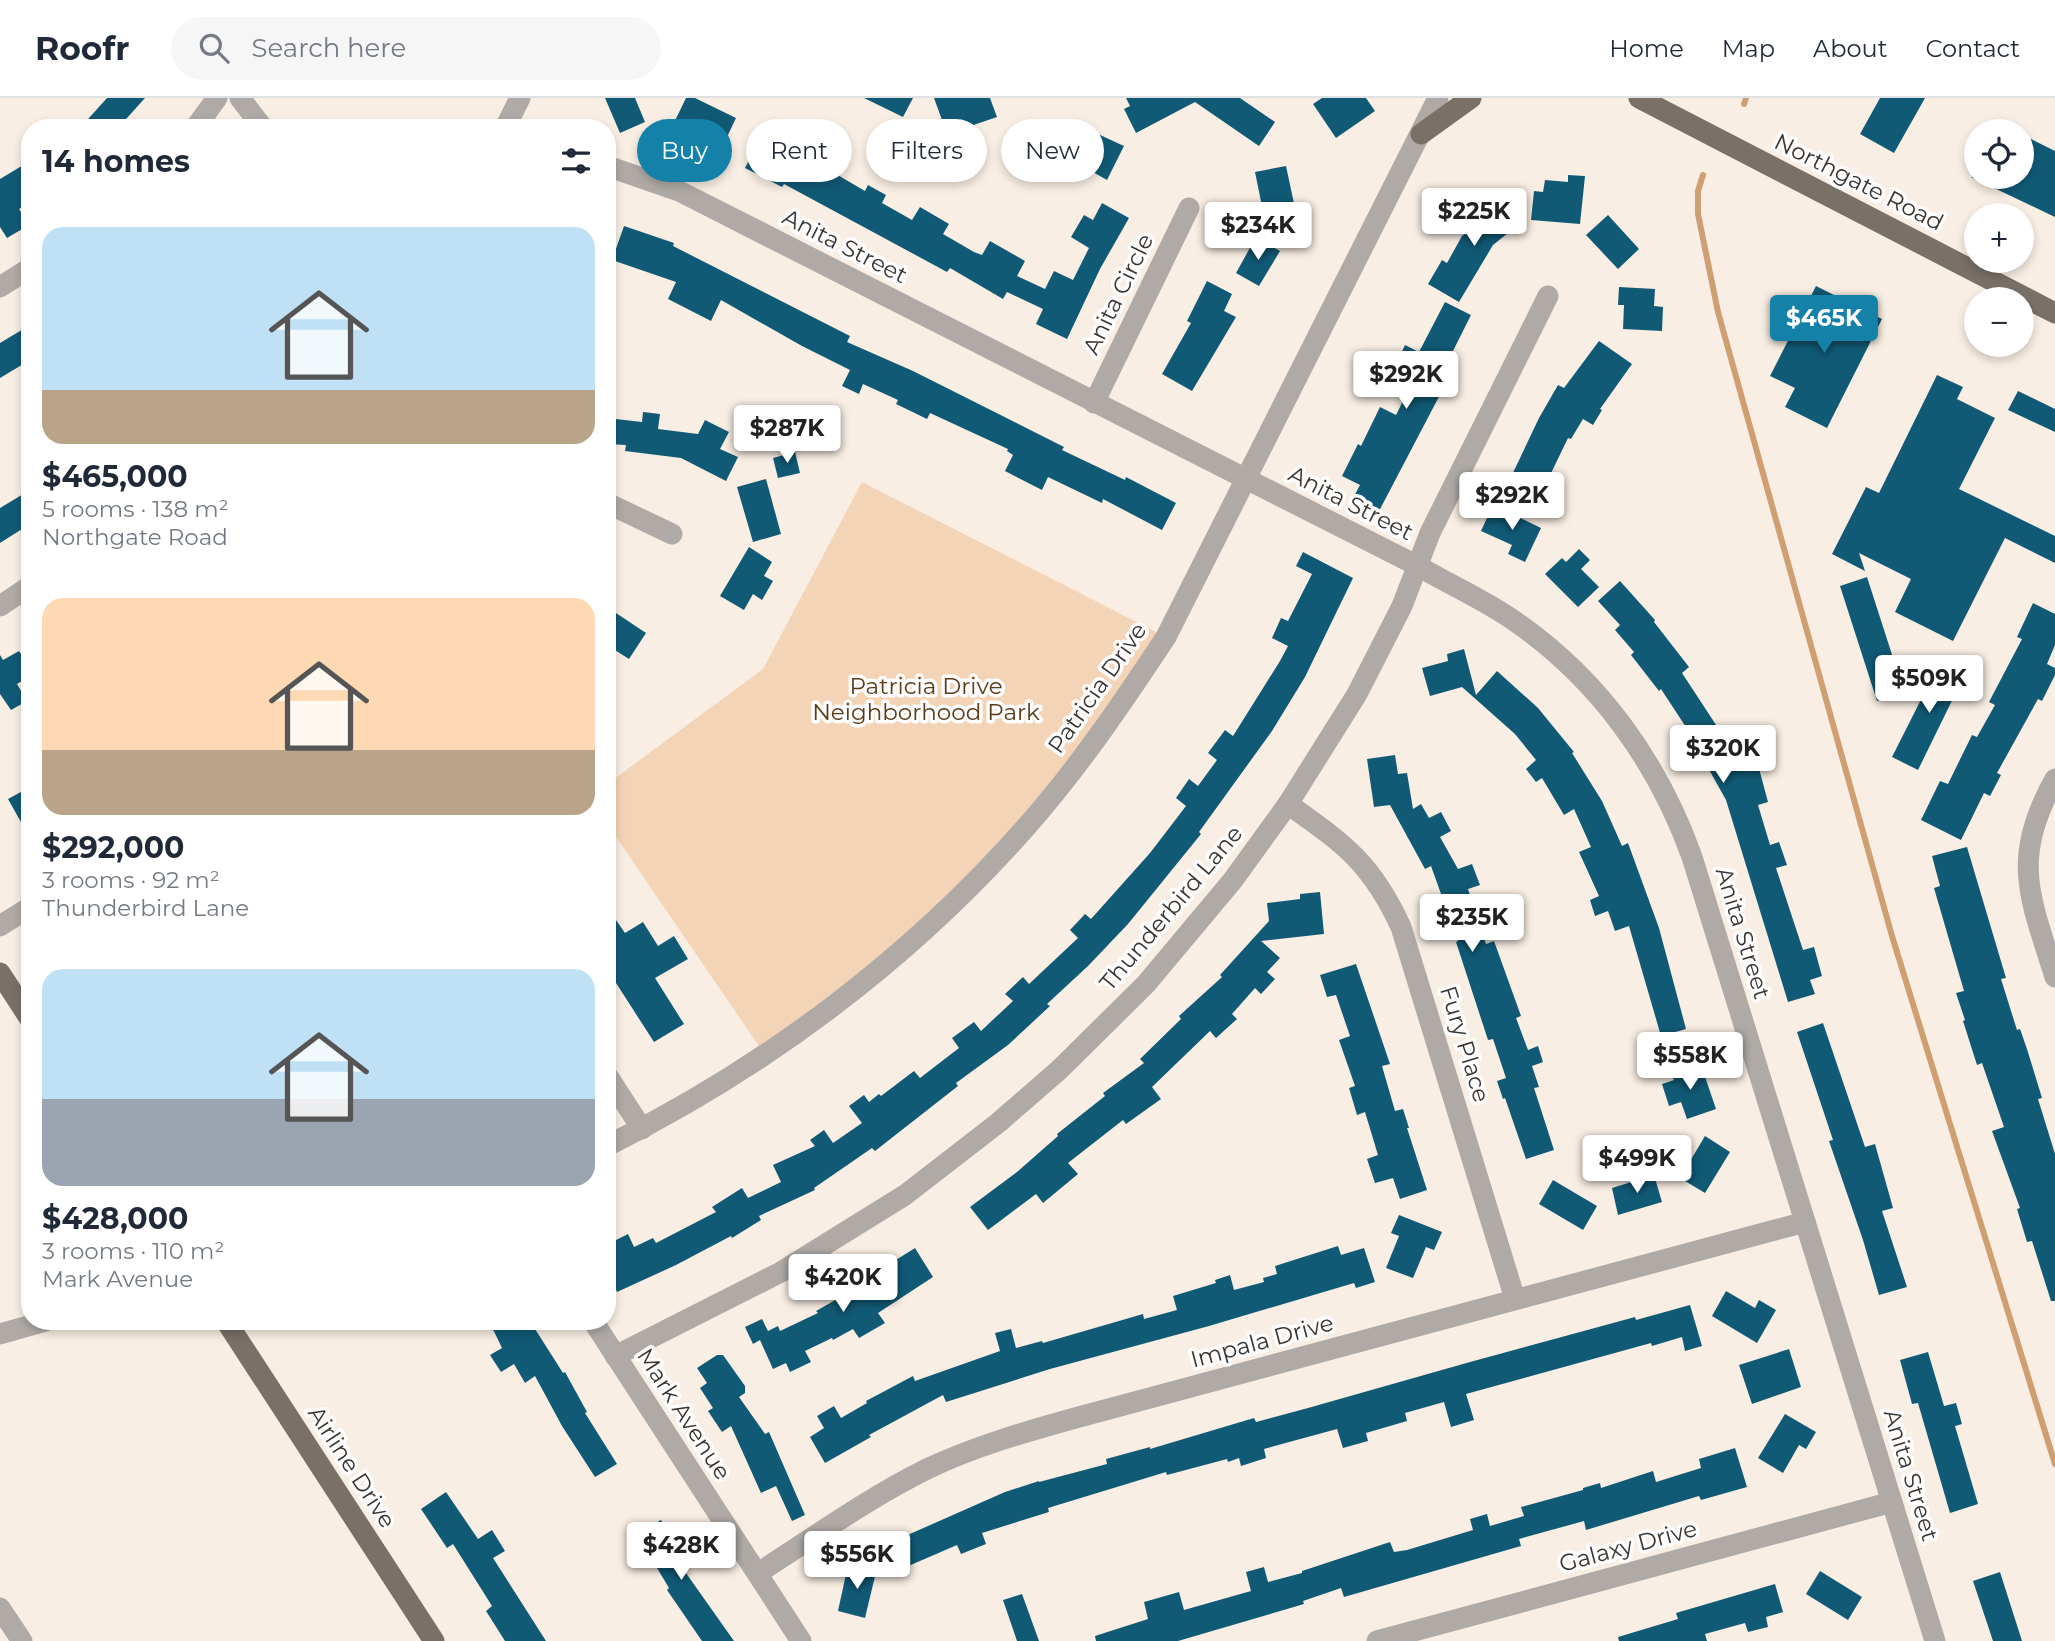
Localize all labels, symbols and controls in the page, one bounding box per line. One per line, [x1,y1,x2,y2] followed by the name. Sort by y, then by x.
[171,17,661,80] search box
[35,28,129,68] text: Roofr
[195,29,233,67] icon: search
[251,32,406,64] text: Search here
[1609,34,1684,63] text: Home
[1722,34,1775,63] text: Map
[1813,34,1887,63] text: About
[1925,34,2020,63] text: Contact
[637,119,732,182] chip: Buy
[746,119,852,182] chip: Rent
[866,119,987,182] chip: Filters
[1001,119,1104,182] chip: New
[1964,119,2034,357] map controls
[1964,119,2034,189] button: locate
[1770,127,1948,237] street label: Northgate Road
[557,142,595,180] icon: filters
[42,143,190,180] text: 14 homes
[1425,188,1523,248] pin: $225K
[1438,197,1510,225] text: $225K
[1209,202,1307,262] pin: $234K
[778,203,912,289] street label: Anita Street
[1964,203,2034,273] button: +
[1221,211,1295,239] text: $234K
[1077,229,1159,359] street label: Anita Circle
[256,272,382,398] icon: home
[1964,287,2034,357] button: −
[1775,296,1873,355] pin: $465K
[1786,304,1862,332] text: $465K
[1357,352,1455,411] pin: $292K
[1369,360,1443,388] text: $292K
[738,406,836,465] pin: $287K
[750,414,824,442] text: $287K
[42,458,188,495] text: $465,000
[1284,460,1418,546] street label: Anita Street
[1463,472,1561,532] pin: $292K
[1475,481,1549,509] text: $292K
[42,495,229,523] text: 5 rooms · 138 m²
[42,523,228,551] text: Northgate Road
[1042,617,1152,759] street label: Patricia Drive
[256,643,382,769] icon: home
[1880,656,1978,715] pin: $509K
[1891,664,1967,692] text: $509K
[812,672,1040,726] park label: Patricia Drive Neighborhood Park
[1674,726,1772,785] pin: $320K
[1686,734,1760,762] text: $320K
[1094,820,1248,996] street label: Thunderbird Lane
[42,829,184,866] text: $292,000
[1710,864,1776,1002] street label: Anita Street
[42,866,220,894] text: 3 rooms · 92 m²
[42,894,249,922] text: Thunderbird Lane
[1423,894,1521,954] pin: $235K
[1436,903,1508,931] text: $235K
[1434,982,1496,1106] street label: Fury Place
[256,1014,382,1140] icon: home
[1641,1032,1739,1092] pin: $558K
[1653,1041,1727,1069] text: $558K
[1588,1136,1686,1195] pin: $499K
[1599,1144,1676,1172] text: $499K
[42,1200,188,1237] text: $428,000
[42,1237,224,1265] text: 3 rooms · 110 m²
[794,1254,892,1314] pin: $420K
[805,1263,881,1291] text: $420K
[42,1265,193,1293] text: Mark Avenue
[1188,1309,1336,1373] street label: Impala Drive
[631,1343,737,1485] street label: Mark Avenue
[302,1401,402,1533] street label: Airline Drive
[1878,1406,1944,1544] street label: Anita Street
[1556,1514,1700,1578] street label: Galaxy Drive
[632,1522,730,1582] pin: $428K
[643,1531,719,1559] text: $428K
[808,1532,906,1591] pin: $556K
[820,1540,894,1568] text: $556K

